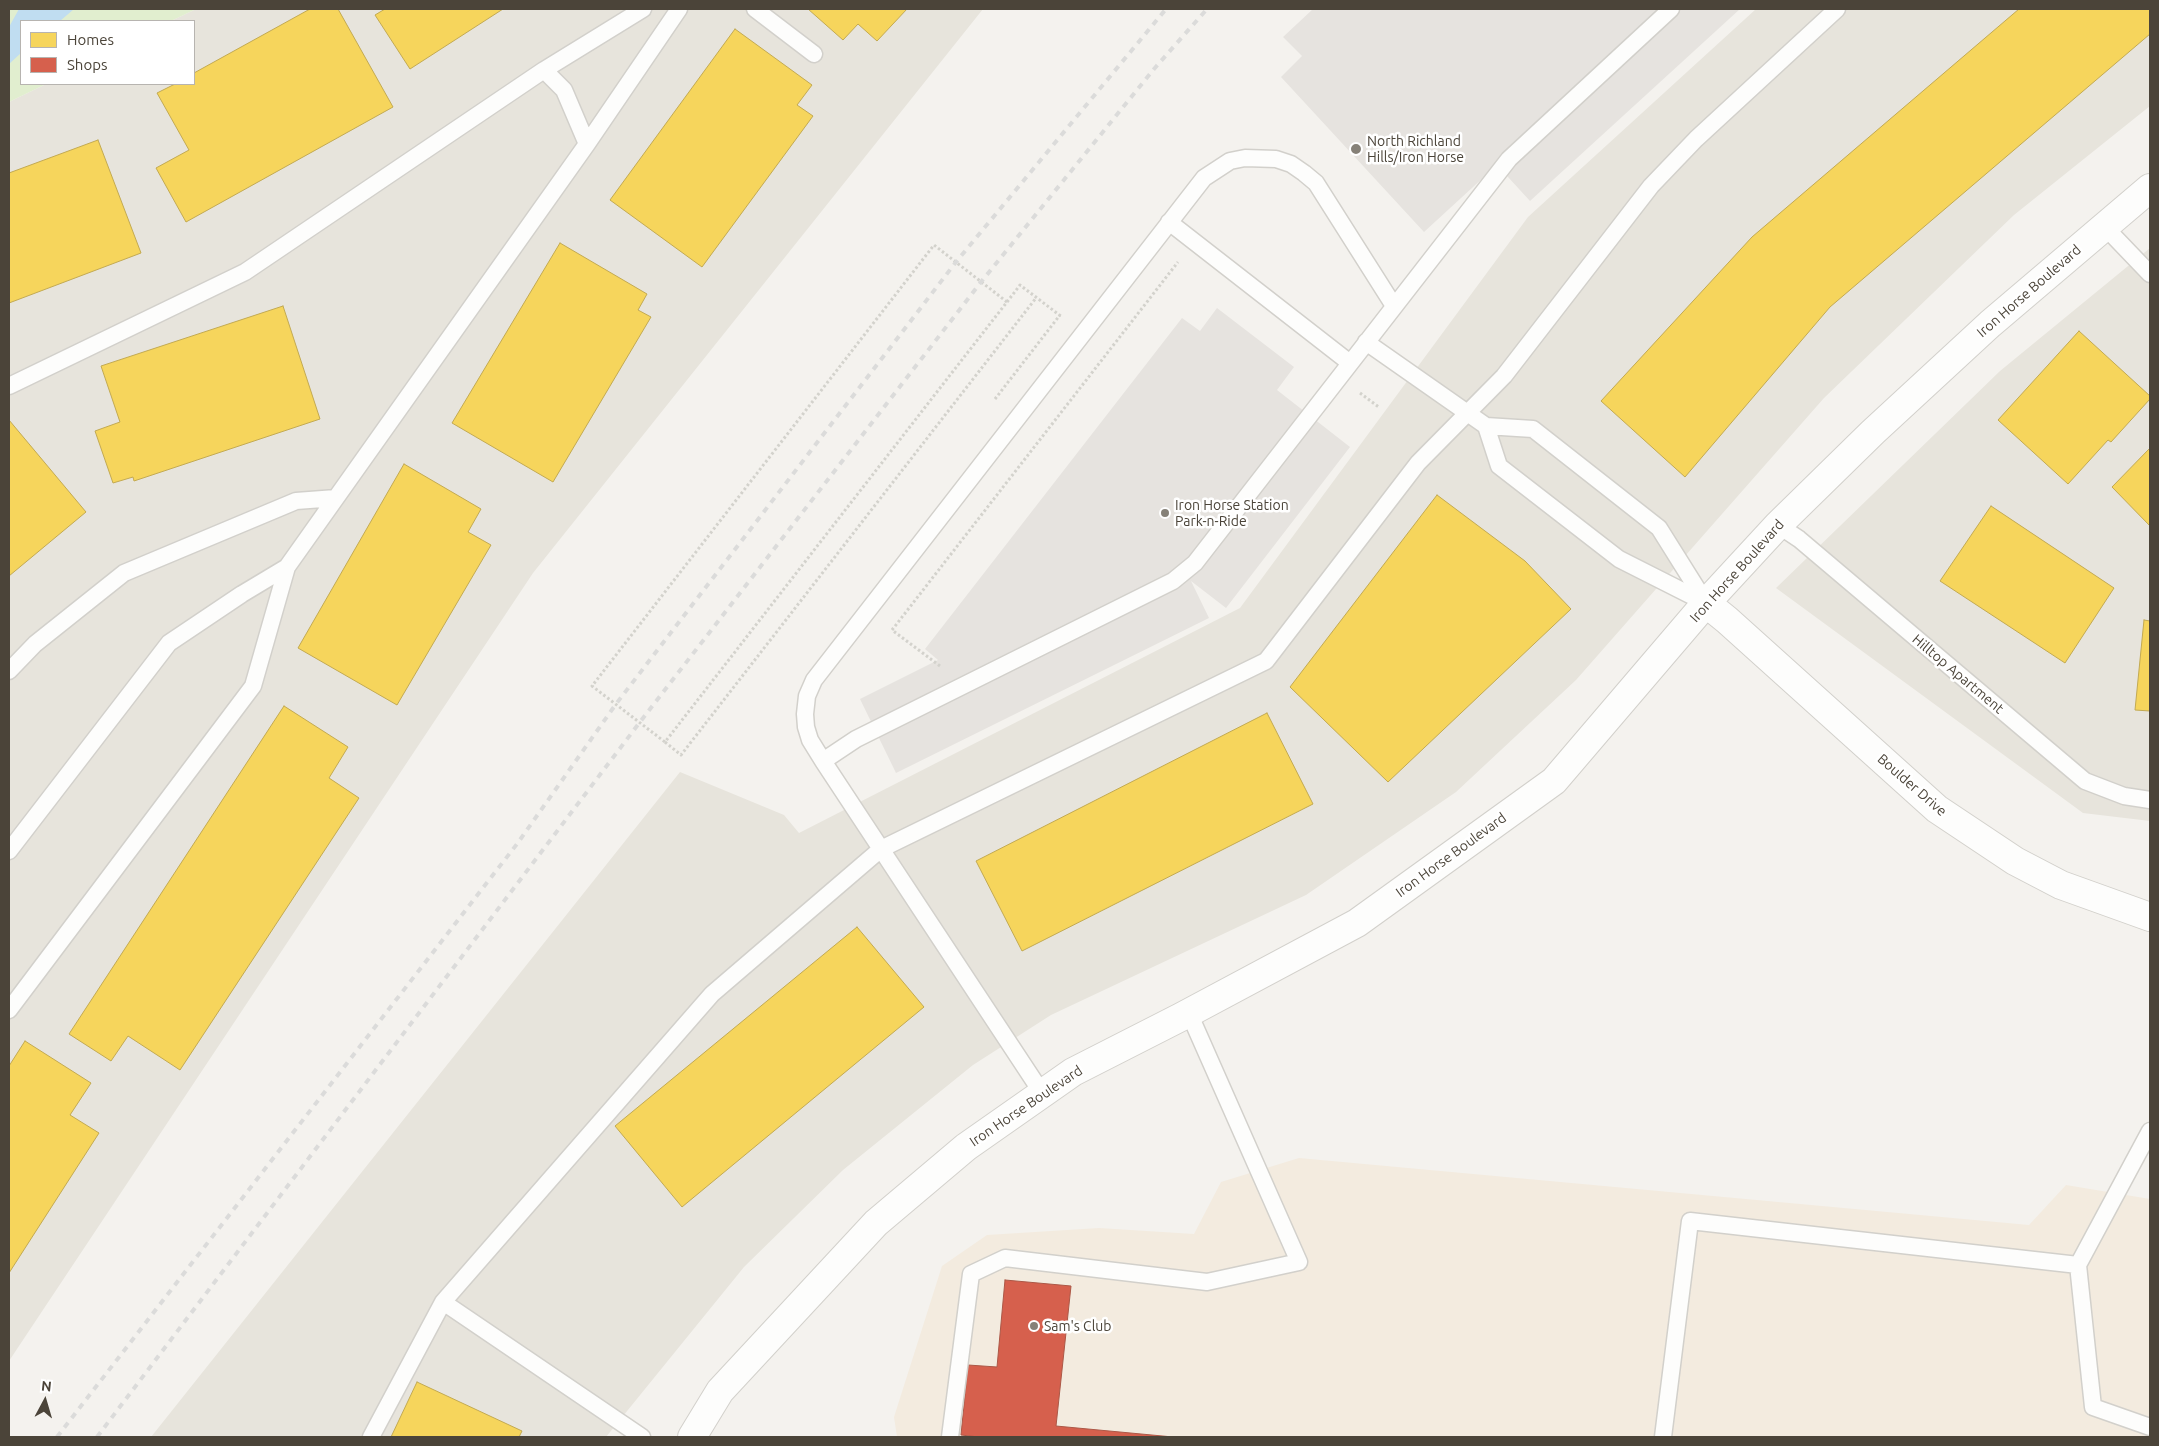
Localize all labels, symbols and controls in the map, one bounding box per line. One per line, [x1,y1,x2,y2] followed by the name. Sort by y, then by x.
[20,20,195,85] legend
[67,31,114,48] text: Homes
[67,56,108,73] text: Shops
[1367,133,1464,166] place label: North Richland Hills/Iron Horse
[1349,142,1363,156] marker: North Richland Hills/Iron Horse
[1973,241,2085,341] street label: Iron Horse Boulevard
[1175,497,1289,530] place label: Iron Horse Station Park-n-Ride
[1159,507,1171,519] marker: Iron Horse Station Park-n-Ride
[1686,516,1788,626] street label: Iron Horse Boulevard
[1909,631,2007,717] street label: Hilltop Apartment
[1874,750,1950,820] street label: Boulder Drive
[1392,809,1510,901] street label: Iron Horse Boulevard
[966,1062,1086,1150] street label: Iron Horse Boulevard
[1044,1318,1112,1334] place label: Sam's Club
[1028,1320,1040,1332] marker: Sam's Club
[20,1376,70,1426] north arrow
[41,1378,53,1395] text: N

